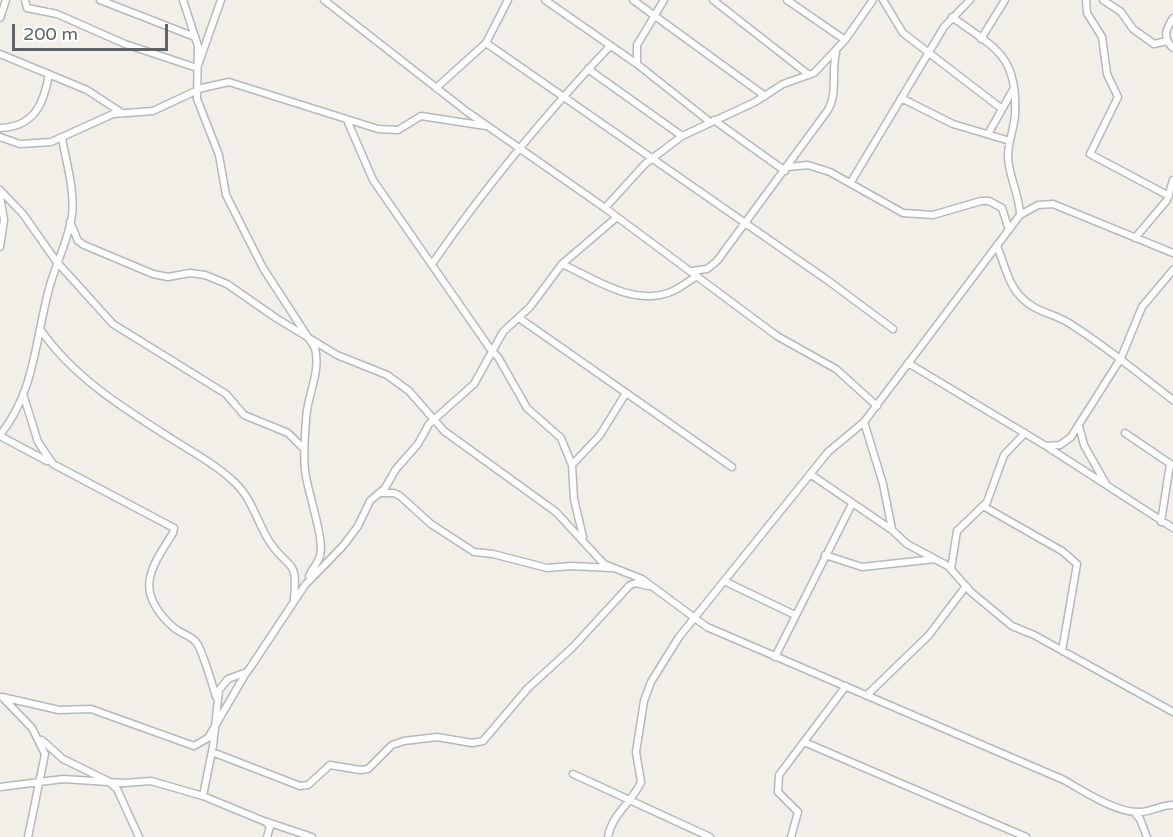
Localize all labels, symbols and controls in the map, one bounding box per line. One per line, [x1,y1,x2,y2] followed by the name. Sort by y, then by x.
[15,12,171,50] scale bar
[23,23,78,45] text: 200 m

